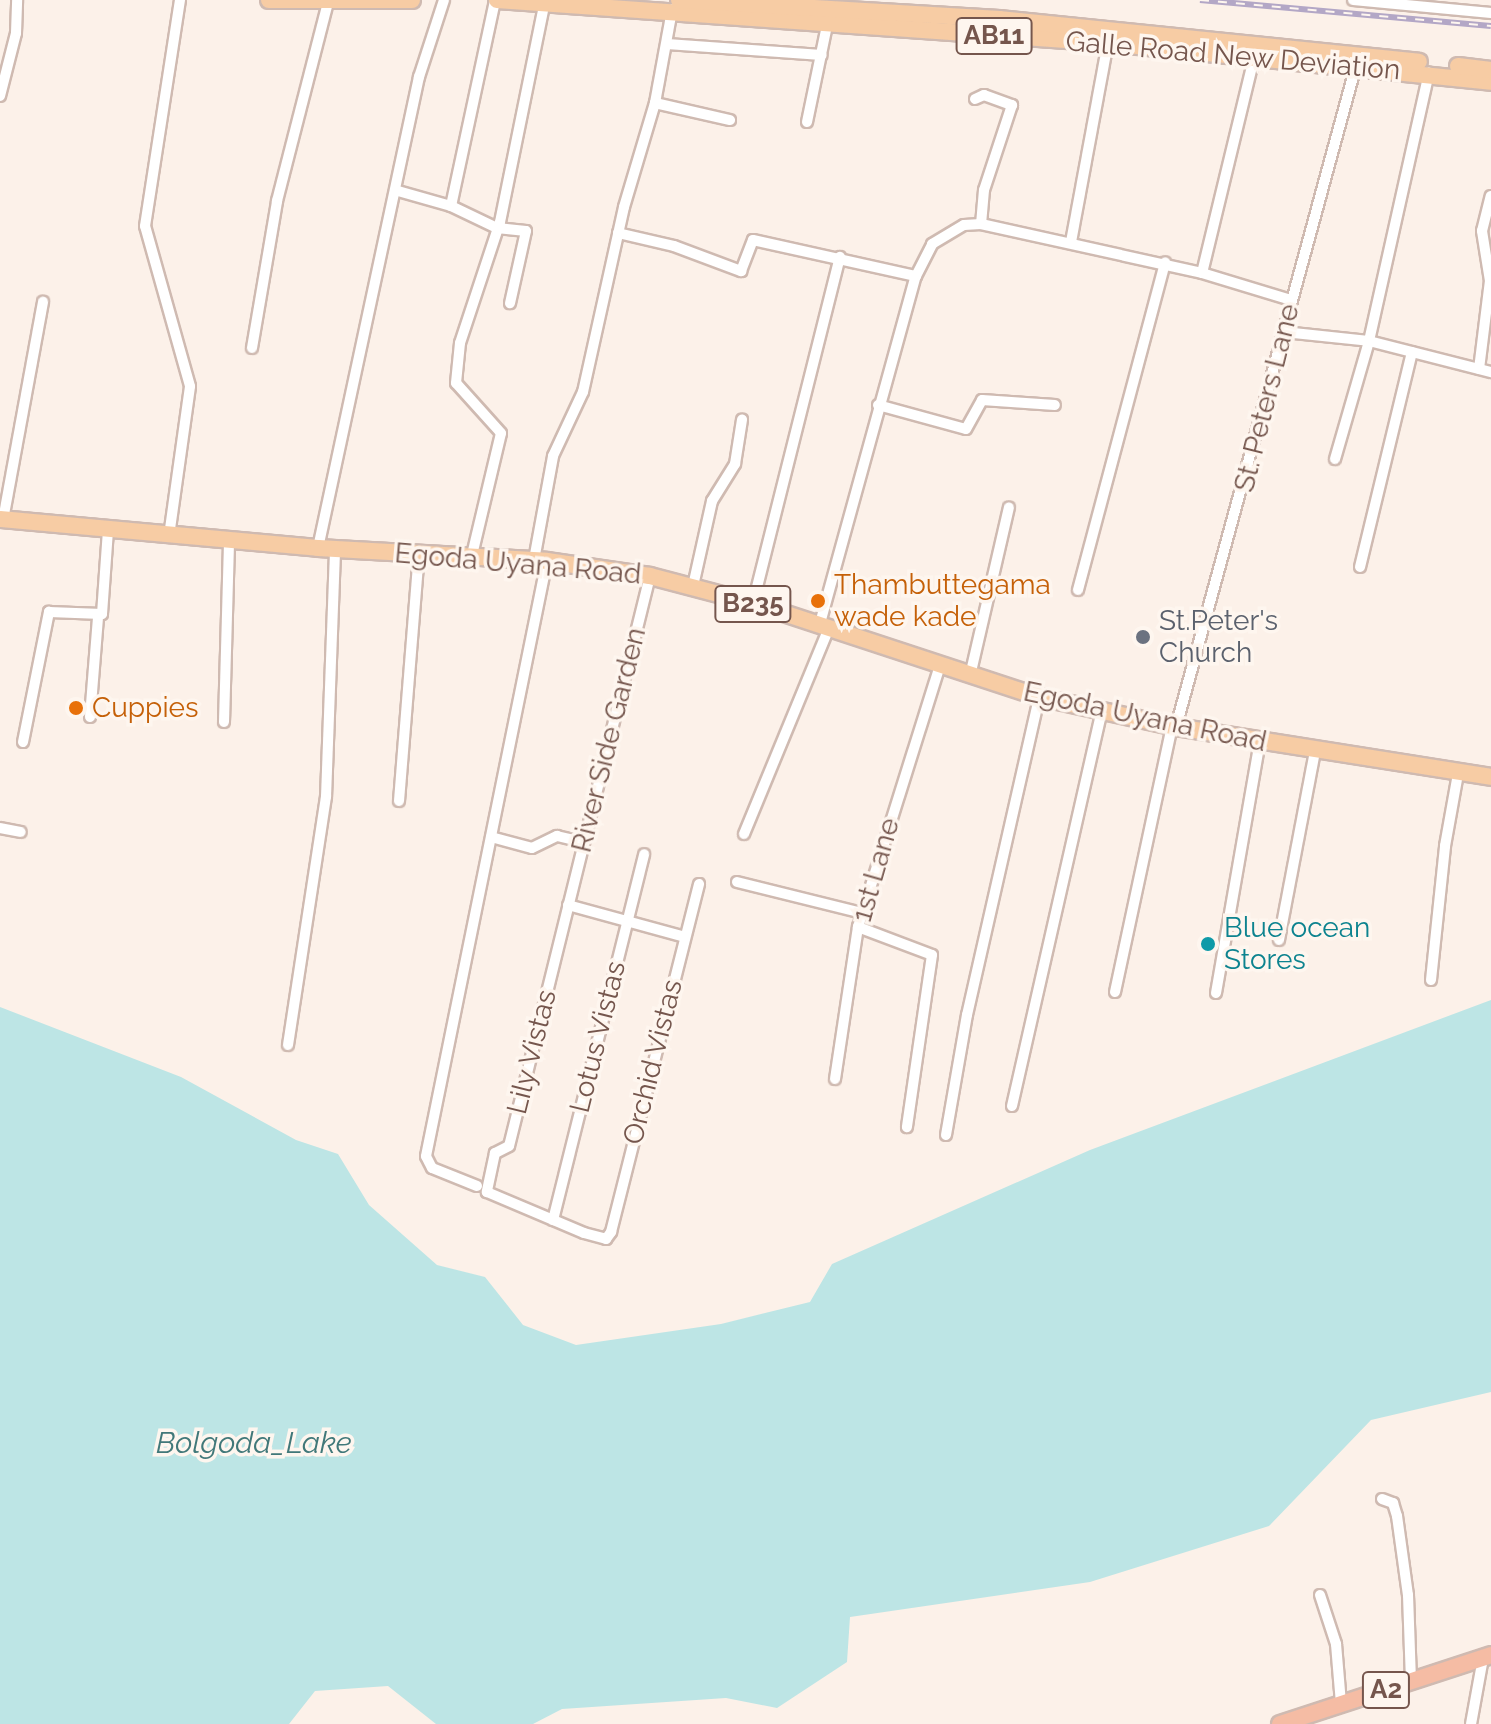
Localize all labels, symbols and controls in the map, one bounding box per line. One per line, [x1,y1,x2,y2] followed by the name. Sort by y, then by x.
[954,14,1034,58] road number: AB11
[1064,25,1402,87] street label: Galle Road New Deviation
[1227,301,1307,495] street label: St. Peters Lane
[393,536,643,592] street label: Egoda Uyana Road
[834,568,1051,634] place label: Thambuttegama wade kade
[713,582,793,626] road number: B235
[809,592,827,610] marker: Thambuttegama wade kade
[1159,604,1278,670] place label: St.Peter's Church
[565,624,653,856] street label: River Side Garden
[1134,628,1152,646] marker: St.Peter's Church
[1020,675,1270,759] street label: Egoda Uyana Road
[92,691,198,725] place label: Cuppies
[67,699,85,717] marker: Cuppies
[845,814,907,926] street label: 1st Lane
[1224,911,1370,977] place label: Blue ocean Stores
[1199,935,1217,953] marker: Blue ocean Stores
[563,957,633,1117] street label: Lotus Vistas
[616,976,690,1148] street label: Orchid Vistas
[500,985,564,1119] street label: Lily Vistas
[156,1425,352,1461] water label: Bolgoda_Lake
[1360,1668,1412,1712] road number: A2

